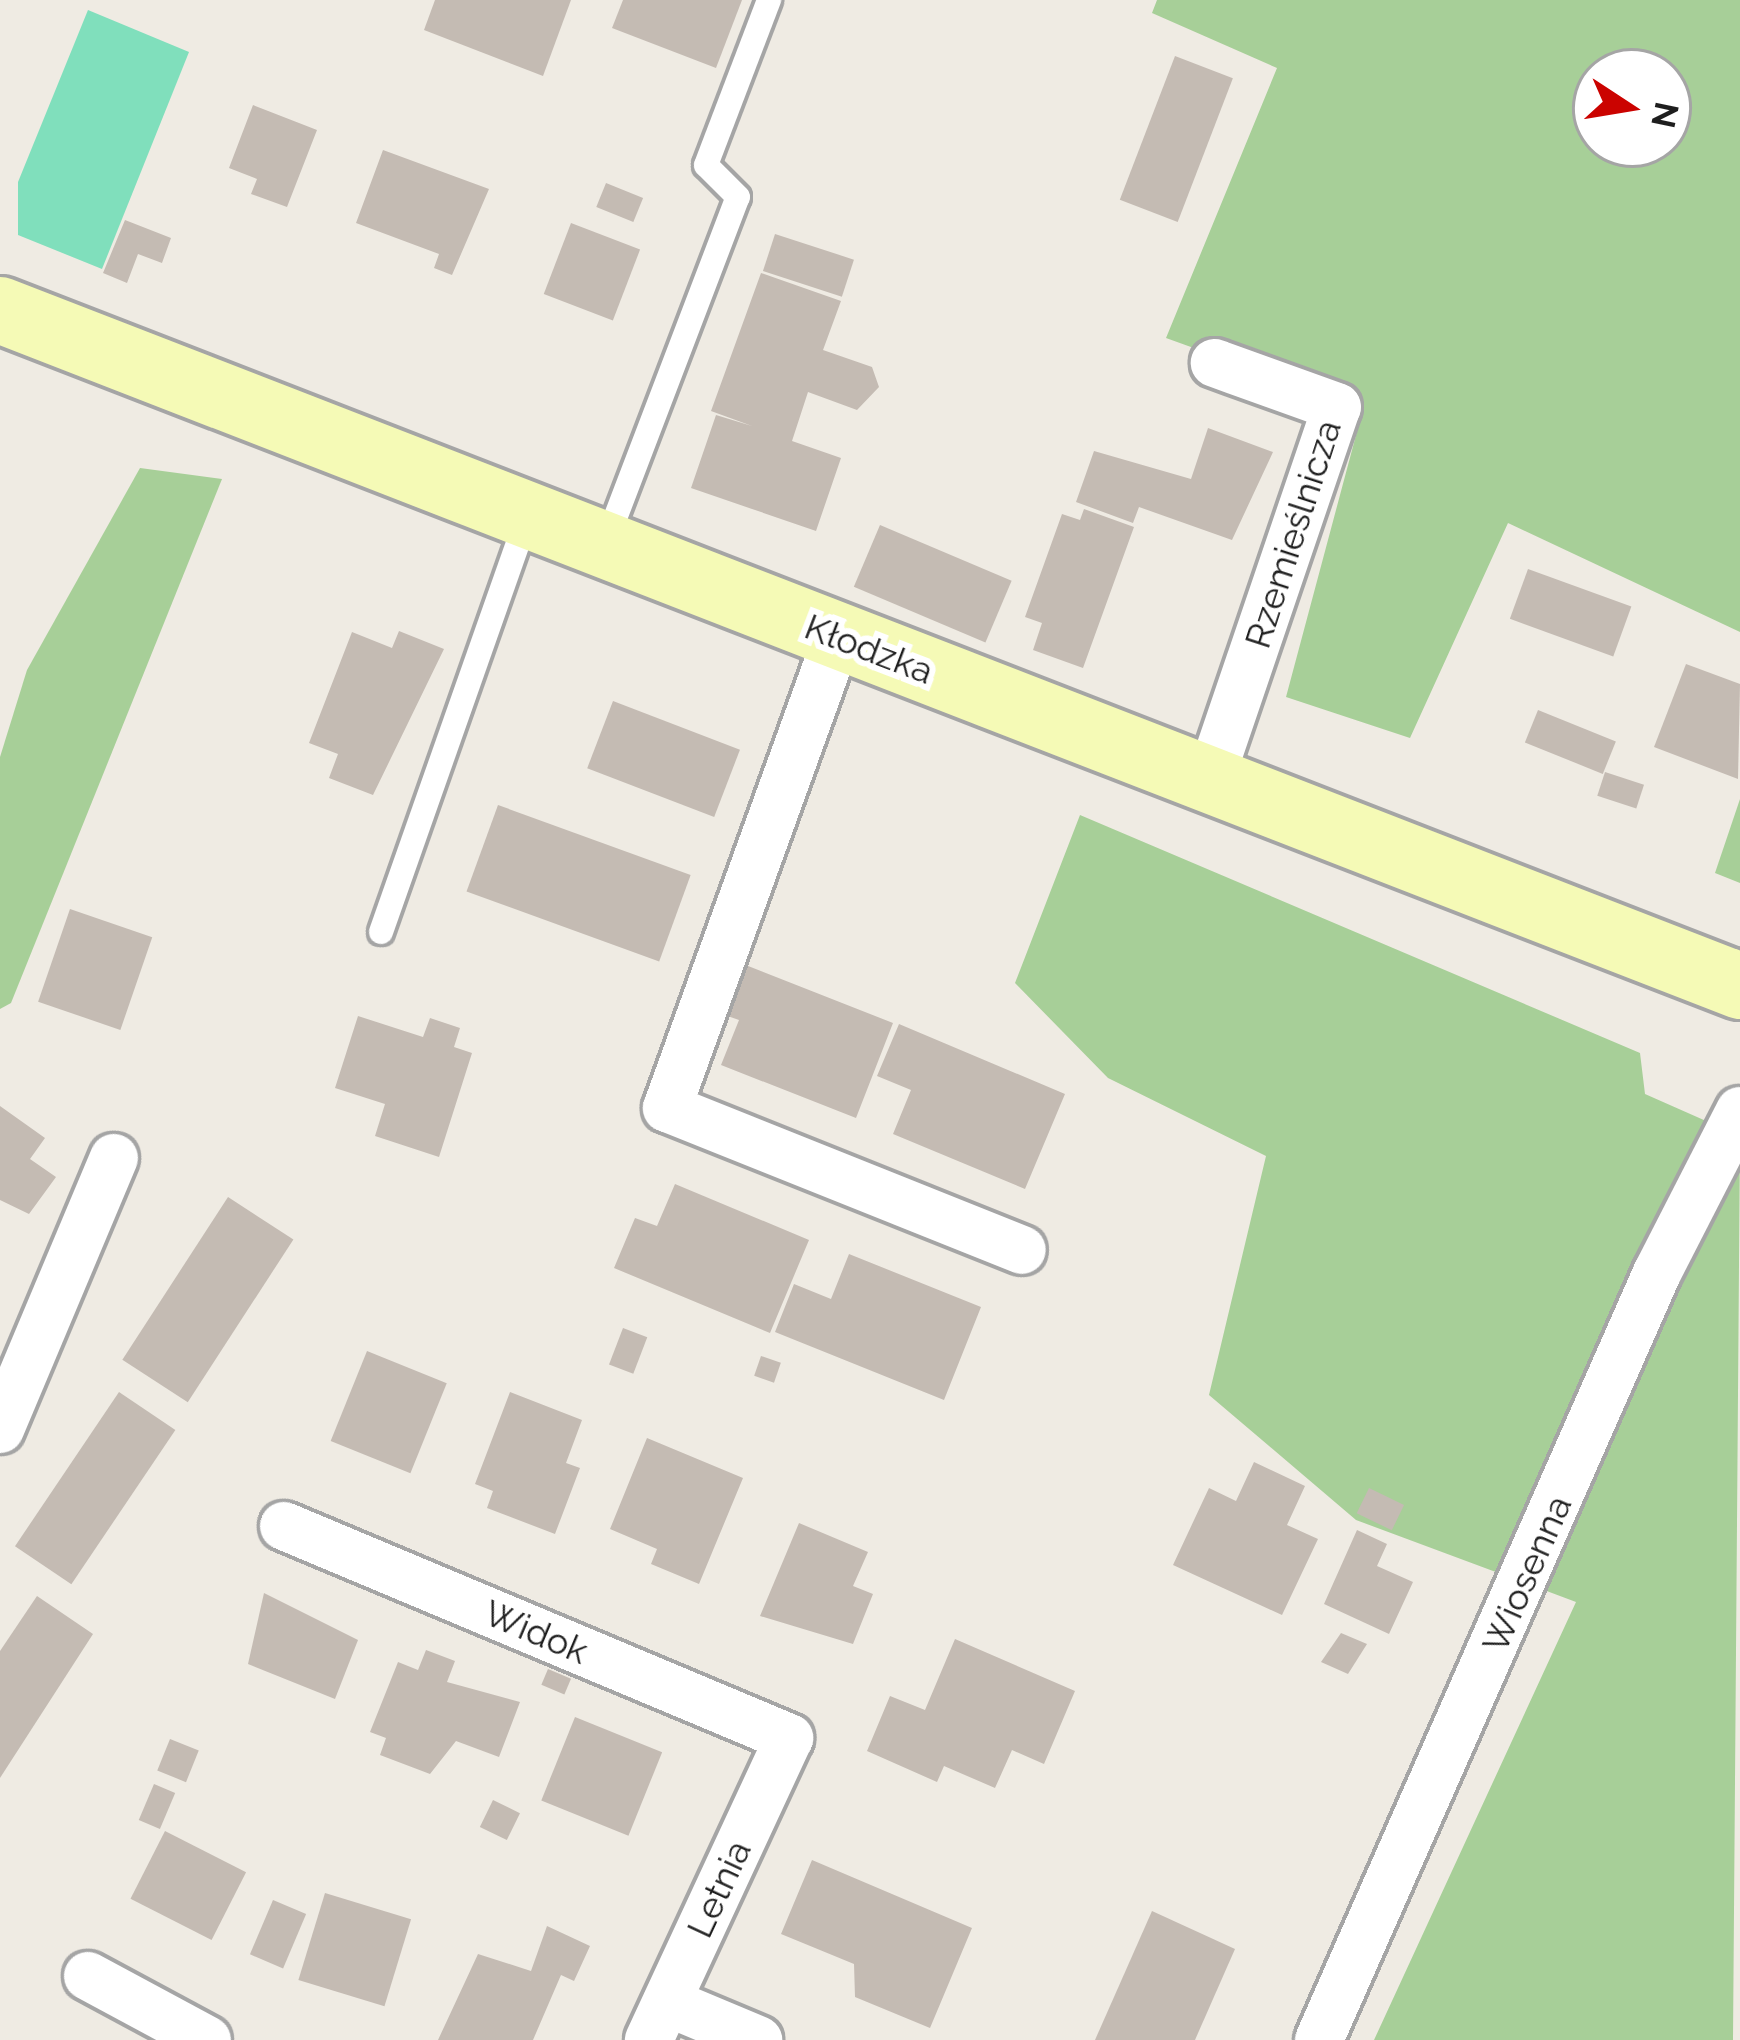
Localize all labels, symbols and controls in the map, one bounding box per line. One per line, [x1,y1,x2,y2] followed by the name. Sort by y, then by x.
[1572,48,1692,168] north arrow
[1643,99,1686,131] text: N
[1236,415,1350,653] street label: Rzemieślnicza
[799,605,939,693] street label: Kłodzka
[1473,1489,1581,1659] street label: Wiosenna
[478,1591,594,1673] street label: Widok
[678,1834,760,1944] street label: Letnia

